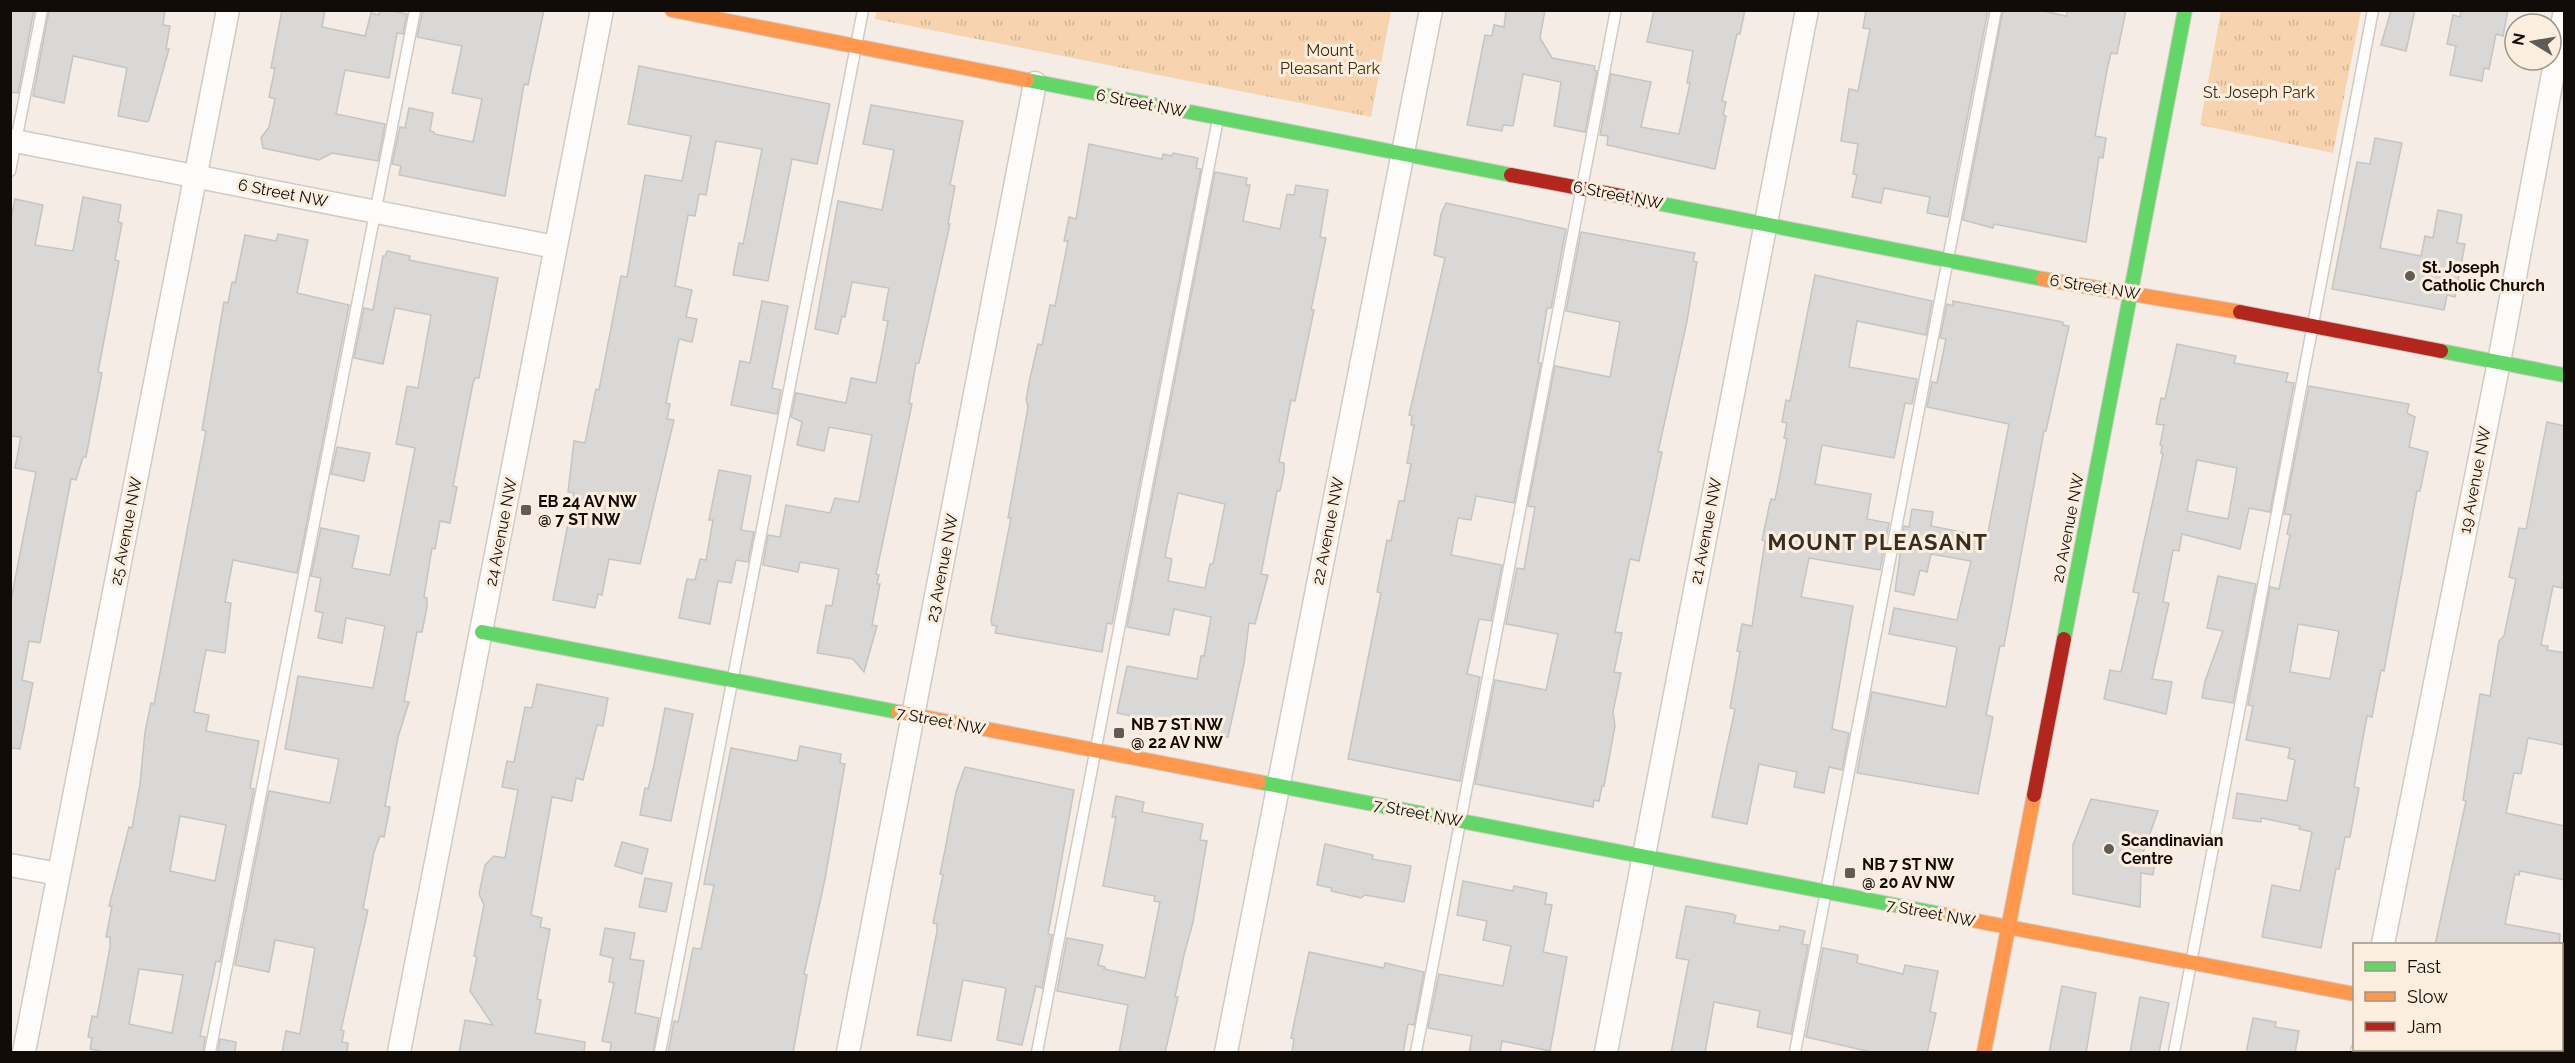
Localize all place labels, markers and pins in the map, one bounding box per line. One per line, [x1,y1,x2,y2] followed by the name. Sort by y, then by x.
[2422,258,2545,295] place label: St. Joseph Catholic Church
[2403,269,2417,283] marker: St. Joseph Catholic Church
[538,492,637,529] place label: EB 24 AV NW @ 7 ST NW
[519,503,533,517] marker: EB 24 AV NW @ 7 ST NW
[1131,715,1223,752] place label: NB 7 ST NW @ 22 AV NW
[1112,726,1126,740] marker: NB 7 ST NW @ 22 AV NW
[2121,831,2223,868] place label: Scandinavian Centre
[2102,842,2116,856] marker: Scandinavian Centre
[1862,855,1955,892] place label: NB 7 ST NW @ 20 AV NW
[1843,866,1857,880] marker: NB 7 ST NW @ 20 AV NW

